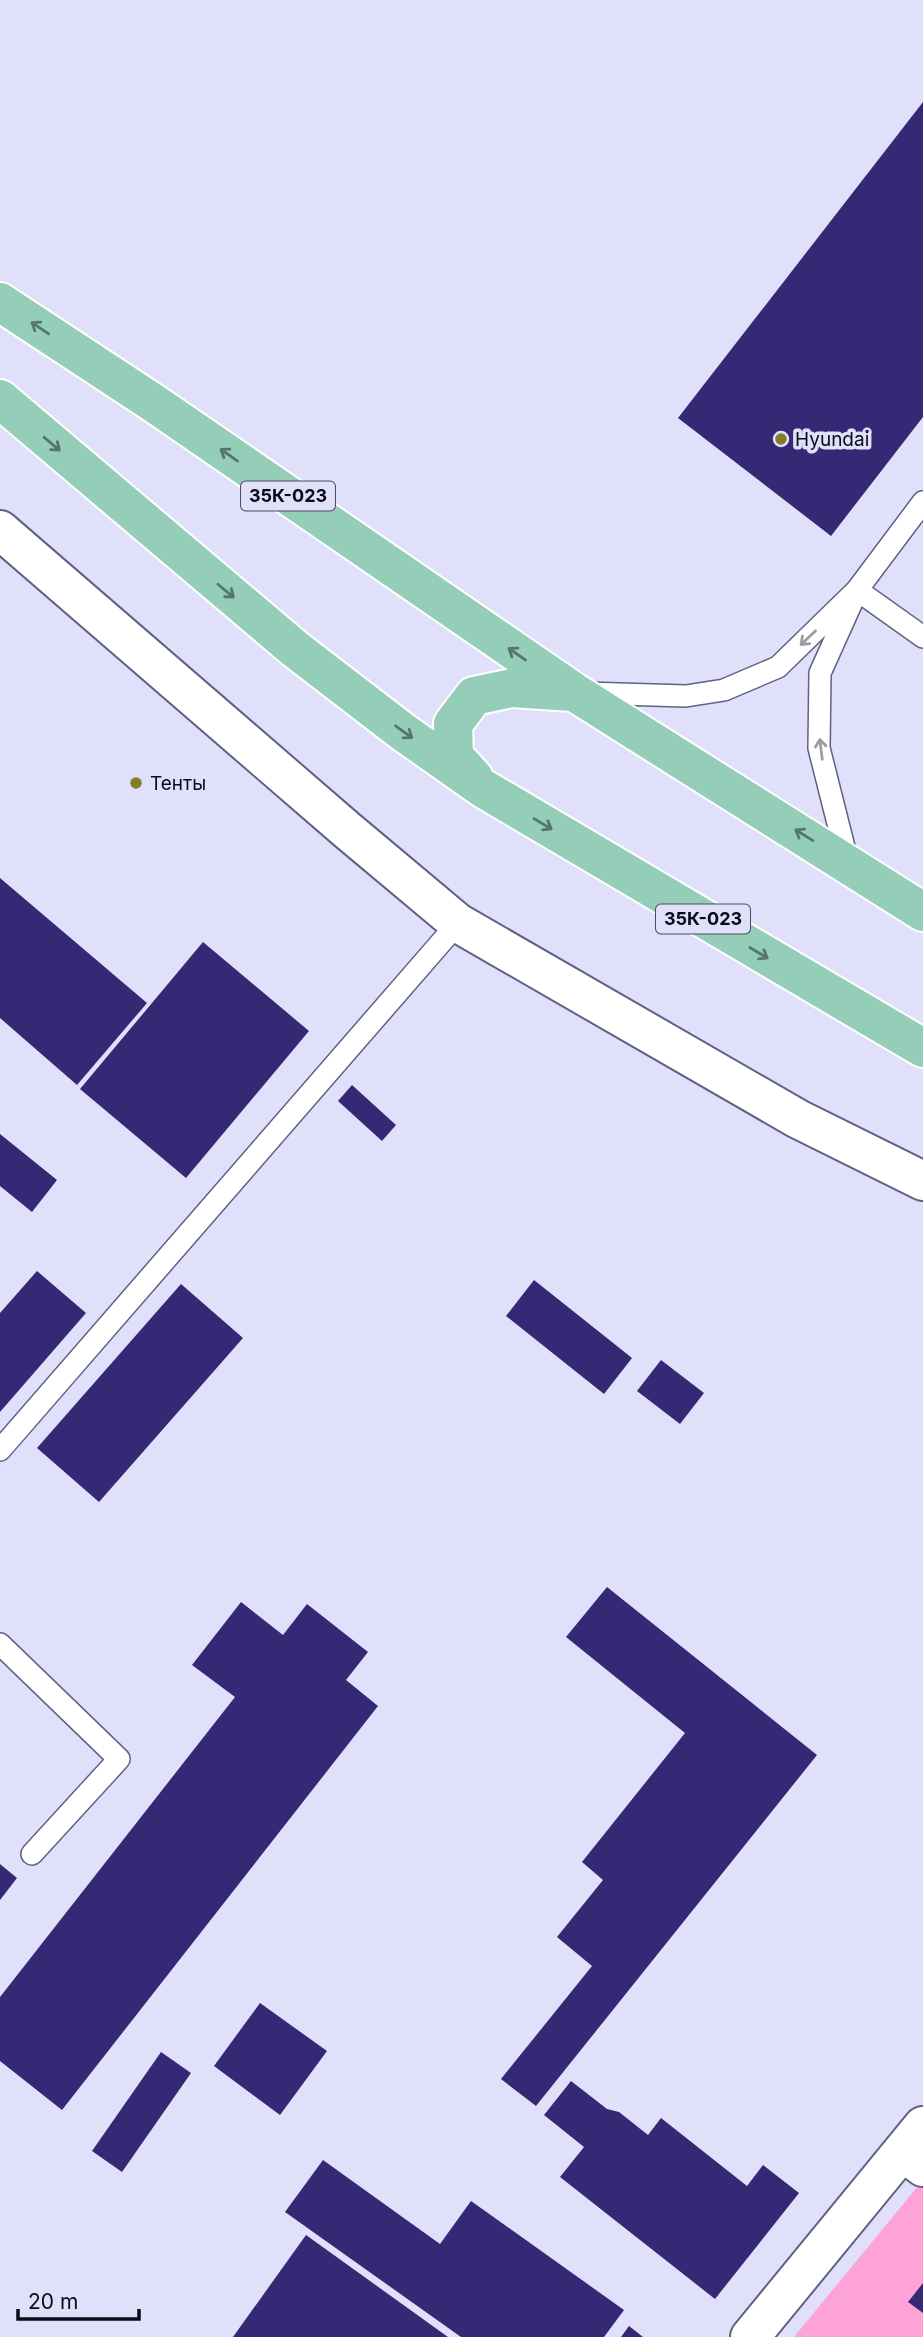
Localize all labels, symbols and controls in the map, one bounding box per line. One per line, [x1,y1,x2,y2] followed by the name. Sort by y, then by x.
[31,321,50,336] one-way arrow
[795,428,869,451] place label: Hyundai
[773,431,789,447] marker: Hyundai
[43,435,61,451] one-way arrow
[220,448,239,462] one-way arrow
[241,482,335,510] road number: 35К-023
[216,583,234,598] one-way arrow
[799,629,816,646] one-way arrow
[508,647,528,661] one-way arrow
[394,725,412,740] one-way arrow
[815,738,828,761] one-way arrow
[150,772,206,795] place label: Тенты
[128,775,144,791] marker: Тенты
[532,817,552,831] one-way arrow
[794,828,814,842] one-way arrow
[656,904,750,934] road number: 35К-023
[749,946,769,960] one-way arrow
[18,2278,138,2322] scale bar
[28,2289,78,2314] text: 20 m

